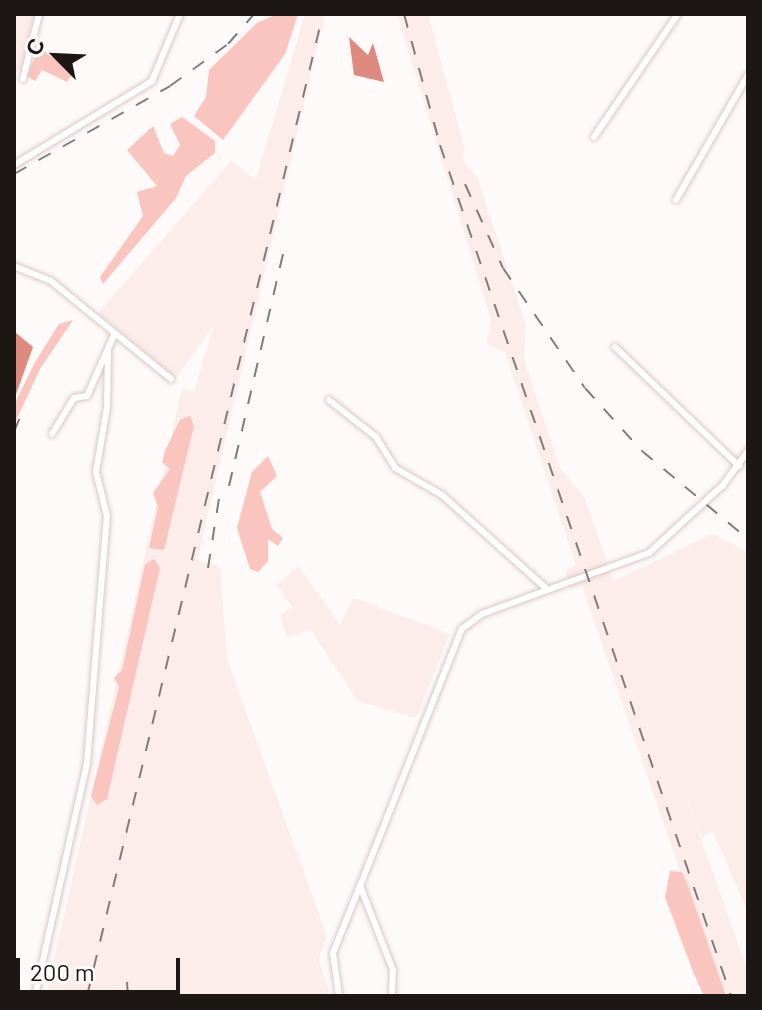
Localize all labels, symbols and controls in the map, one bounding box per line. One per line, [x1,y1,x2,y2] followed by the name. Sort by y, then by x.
[16,16,96,96] north arrow
[19,34,49,59] text: С
[20,942,184,992] scale bar
[30,957,95,986] text: 200 m

